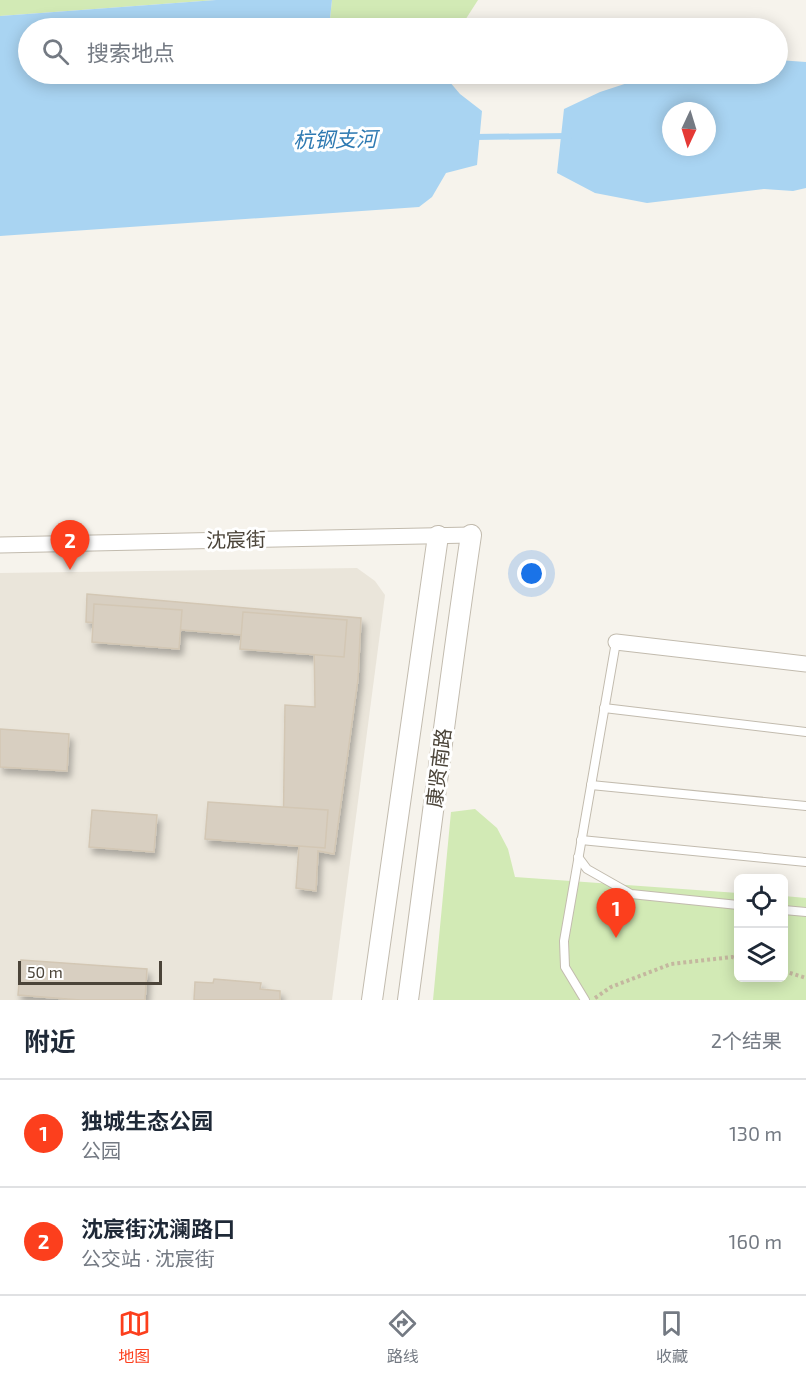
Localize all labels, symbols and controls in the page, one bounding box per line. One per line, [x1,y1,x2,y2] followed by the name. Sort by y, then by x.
[18,18,788,84] search box
[39,35,72,68] icon: search
[87,39,175,65] text: 搜索地点
[662,102,716,156] north arrow
[293,125,381,152] water label: 杭钢支河
[50,520,90,570] pin: 2
[206,526,266,552] street label: 沈宸街
[517,559,546,588] your location
[421,727,455,809] street label: 康贤南路
[734,874,788,982] map controls
[734,874,788,928] button: locate
[596,888,636,938] pin: 1
[734,928,788,982] button: layers
[18,958,162,986] scale bar
[27,962,63,981] text: 50 m
[24,1025,76,1056] text: 附近
[711,1028,782,1052] text: 2个结果
[81,1107,213,1133] text: 独城生态公园
[39,1121,48,1145] text: 1
[729,1121,782,1145] text: 130 m
[81,1138,121,1162] text: 公园
[81,1215,235,1241] text: 沈宸街沈澜路口
[38,1229,49,1253] text: 2
[729,1229,782,1253] text: 160 m
[81,1246,215,1270] text: 公交站 · 沈宸街
[118,1307,151,1367] tab: 地图
[386,1307,419,1367] tab: 路线
[655,1307,688,1367] tab: 收藏

